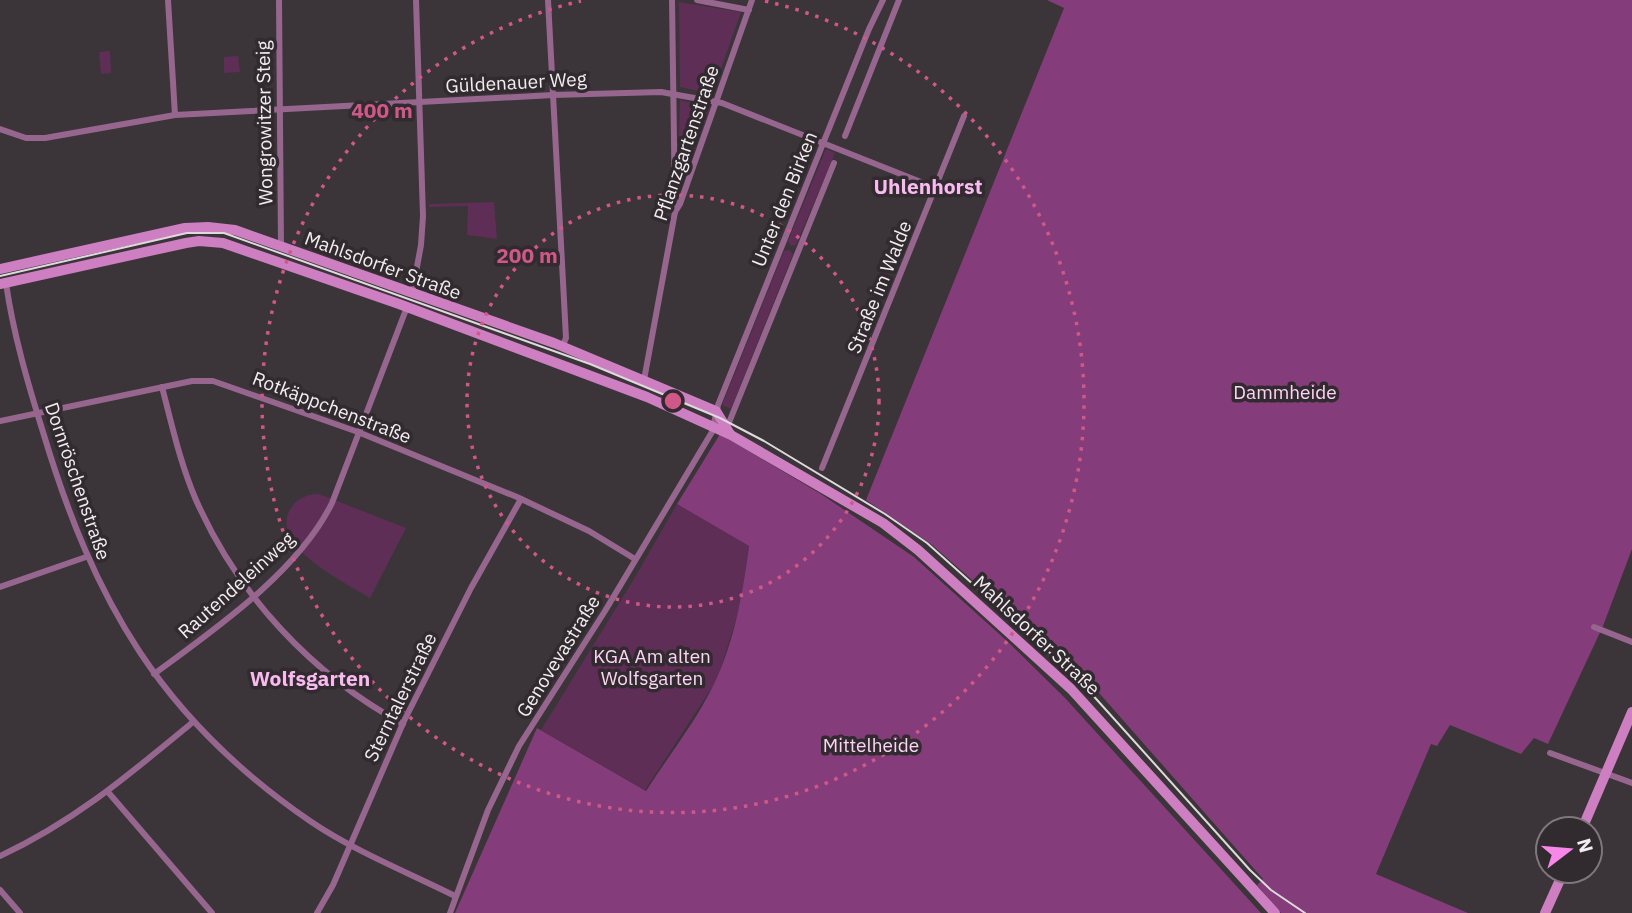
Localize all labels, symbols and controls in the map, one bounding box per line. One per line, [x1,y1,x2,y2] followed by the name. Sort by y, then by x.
[251,40,277,206] street label: Wongrowitzer Steig
[648,62,724,224] street label: Pflanzgartenstraße
[445,66,587,98] street label: Güldenauer Weg
[351,96,413,124] text: 400 m
[746,128,822,270] street label: Unter den Birken
[873,172,983,200] district label: Uhlenhorst
[841,217,917,357] street label: Straße im Walde
[301,226,465,304] street label: Mahlsdorfer Straße
[496,241,558,269] text: 200 m
[249,366,415,448] street label: Rotkäppchenstraße
[1233,380,1337,404] park label: Dammheide
[661,389,685,413] centre of rings
[40,399,116,563] street label: Dornröschenstraße
[173,527,299,643] street label: Rautendeleinweg
[969,570,1105,700] street label: Mahlsdorfer Straße
[511,591,605,721] street label: Genovevastraße
[358,629,442,765] street label: Sterntalerstraße
[593,644,711,690] park label: KGA Am alten Wolfsgarten
[250,664,370,692] district label: Wolfsgarten
[823,733,919,757] park label: Mittelheide
[1534,815,1604,885] north arrow
[1572,835,1599,855] text: N

